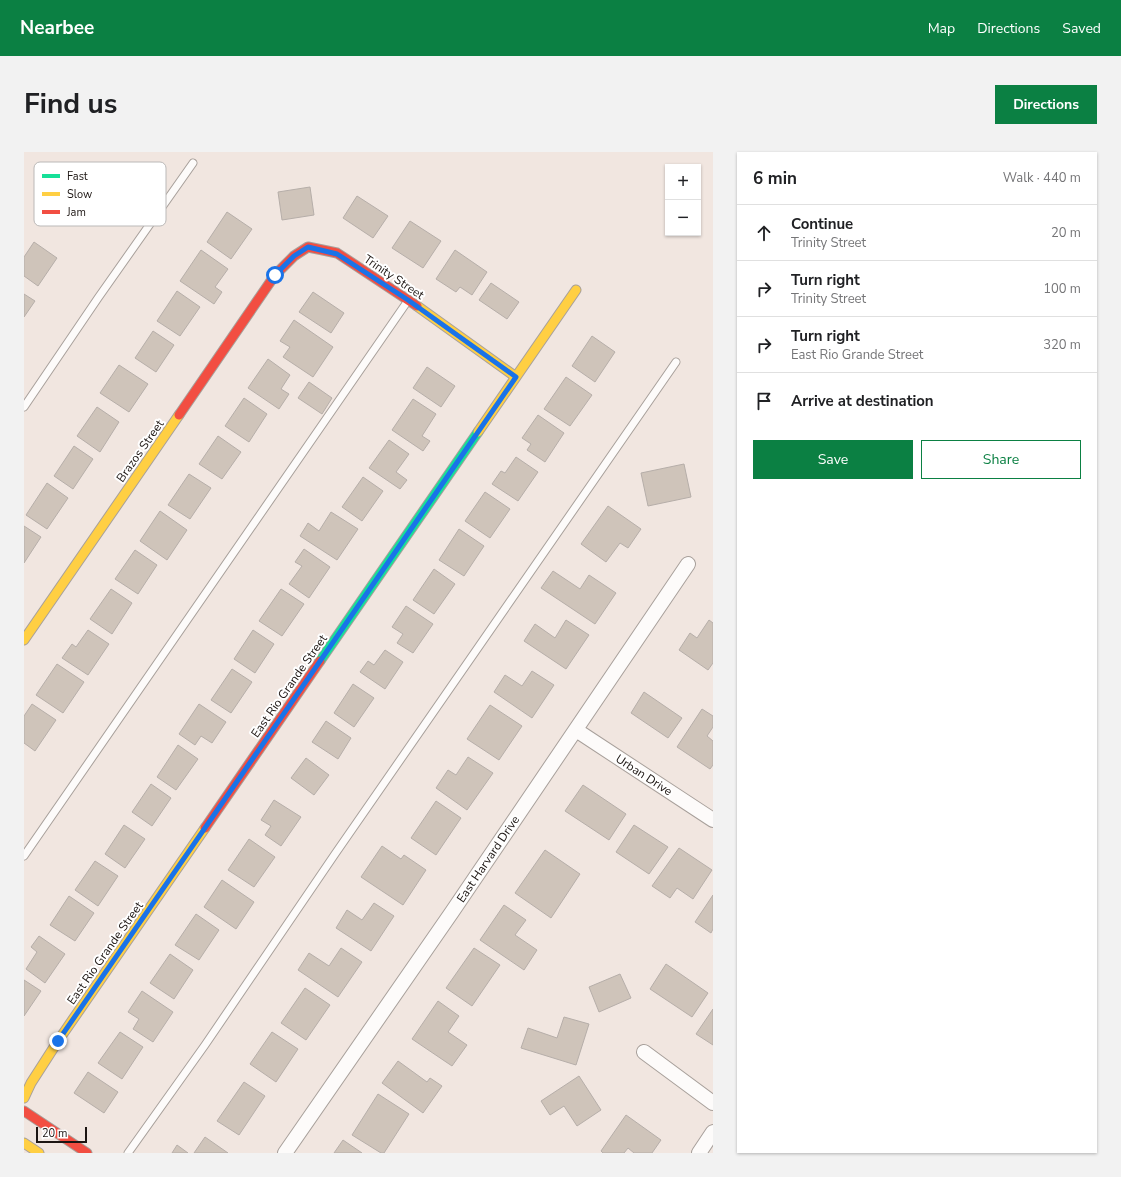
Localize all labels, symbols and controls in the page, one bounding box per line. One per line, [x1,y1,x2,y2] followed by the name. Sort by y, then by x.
[20,15,94,41] text: Nearbee
[928,19,955,38] text: Map
[977,19,1040,38] text: Directions
[1062,19,1101,38] text: Saved
[24,85,118,123] text: Find us
[995,85,1097,124] button: Directions
[34,162,166,226] legend
[665,164,701,236] map controls
[665,164,701,200] button: +
[753,167,797,190] text: 6 min
[67,169,88,184] text: Fast
[1003,169,1081,187] text: Walk · 440 m
[67,187,92,202] text: Slow
[665,200,701,236] button: −
[66,205,86,220] text: Jam
[791,214,853,234] text: Continue
[753,222,775,244] icon: ahead
[1051,224,1081,242] text: 20 m
[791,234,866,252] text: Trinity Street
[361,251,428,303] street label: Trinity Street
[266,266,284,284] route start
[791,270,860,290] text: Turn right
[753,278,775,300] icon: right
[1043,280,1081,298] text: 100 m
[791,290,866,308] text: Trinity Street
[791,326,860,346] text: Turn right
[753,334,775,356] icon: right
[1043,336,1081,354] text: 320 m
[791,346,923,364] text: East Rio Grande Street
[753,390,775,412] icon: arrive
[791,391,934,411] text: Arrive at destination
[113,416,168,485] street label: Brazos Street
[753,440,913,479] button: Save
[921,440,1081,479] button: Share
[247,631,331,741] street label: East Rio Grande Street
[612,751,676,799] street label: Urban Drive
[453,812,523,906] street label: East Harvard Drive
[63,898,147,1008] street label: East Rio Grande Street
[49,1032,67,1050] route end
[36,1125,87,1144] scale bar
[42,1126,67,1141] text: 20 m

